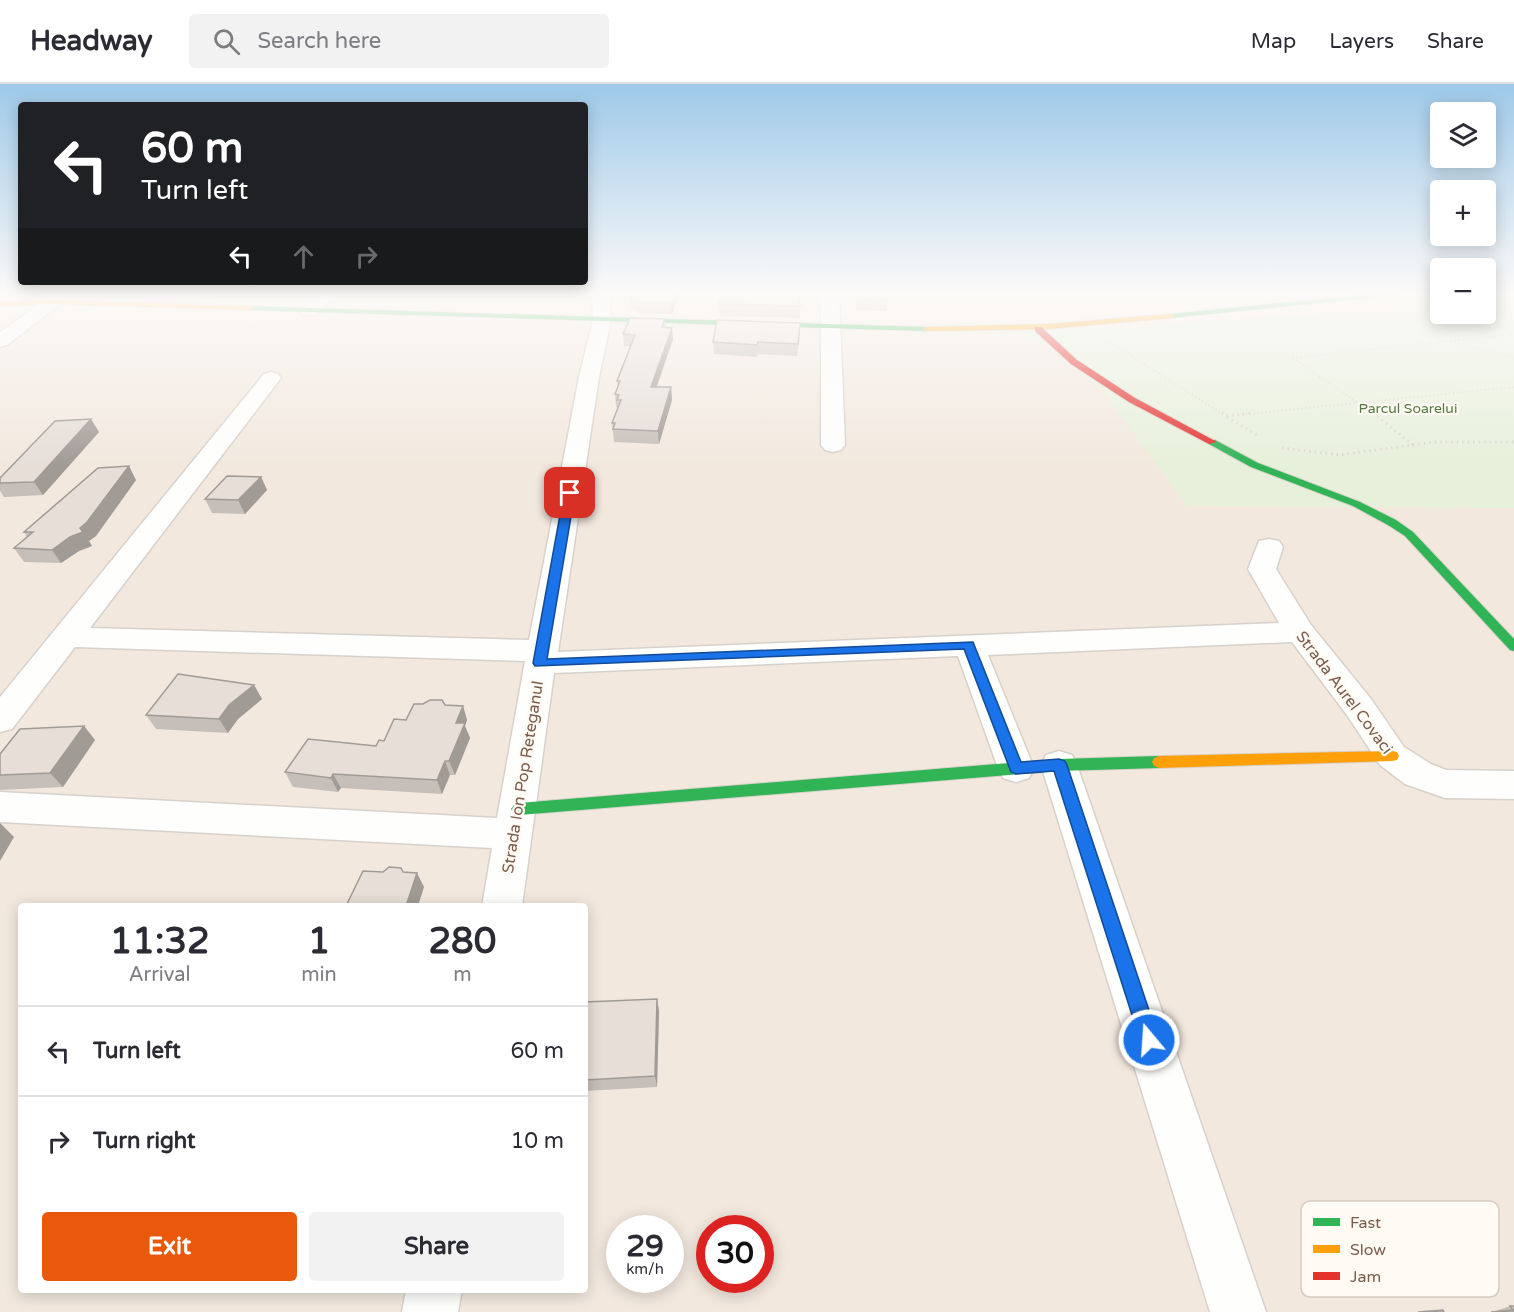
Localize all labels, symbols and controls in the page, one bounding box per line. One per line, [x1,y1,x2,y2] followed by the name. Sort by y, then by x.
[189,14,609,68] search box
[30,24,153,58] text: Headway
[210,25,243,58] icon: search
[258,28,381,54] text: Search here
[1251,29,1296,54] text: Map
[1329,29,1394,54] text: Layers
[1427,29,1484,54] text: Share
[1430,102,1496,324] map controls
[1430,102,1496,168] button: layers
[141,123,243,174] text: 60 m
[42,126,120,204] icon: left
[141,174,248,207] text: Turn left
[1430,180,1496,246] button: +
[224,240,257,273] icon: left
[287,240,320,273] icon: ahead
[350,240,383,273] icon: right
[1430,258,1496,324] button: −
[1359,400,1457,417] park label: Parcul Soarelui
[544,467,595,518] pin
[553,476,586,509] icon: arrive
[1291,627,1397,758] street label: Strada Aurel Covaci
[498,680,548,875] street label: Strada Ion Pop Reteganul
[110,920,210,963] text: 11:32
[308,920,330,963] text: 1
[428,920,496,963] text: 280
[129,963,191,987] text: Arrival
[301,963,337,987] text: min
[453,963,472,987] text: m
[1117,1008,1181,1072] position arrow
[42,1035,75,1068] icon: left
[93,1038,181,1064] text: Turn left
[510,1038,564,1064] text: 60 m
[42,1125,75,1158] icon: right
[93,1128,195,1154] text: Turn right
[510,1128,564,1154] text: 10 m
[1301,1201,1499,1297] legend
[42,1212,297,1281] button: Exit
[309,1212,564,1281] button: Share
[1350,1213,1381,1233] text: Fast
[696,1215,774,1293] speed limit sign: 30
[626,1228,664,1265] text: 29
[1350,1240,1386,1260] text: Slow
[626,1260,664,1278] text: km/h
[1350,1267,1381,1287] text: Jam

